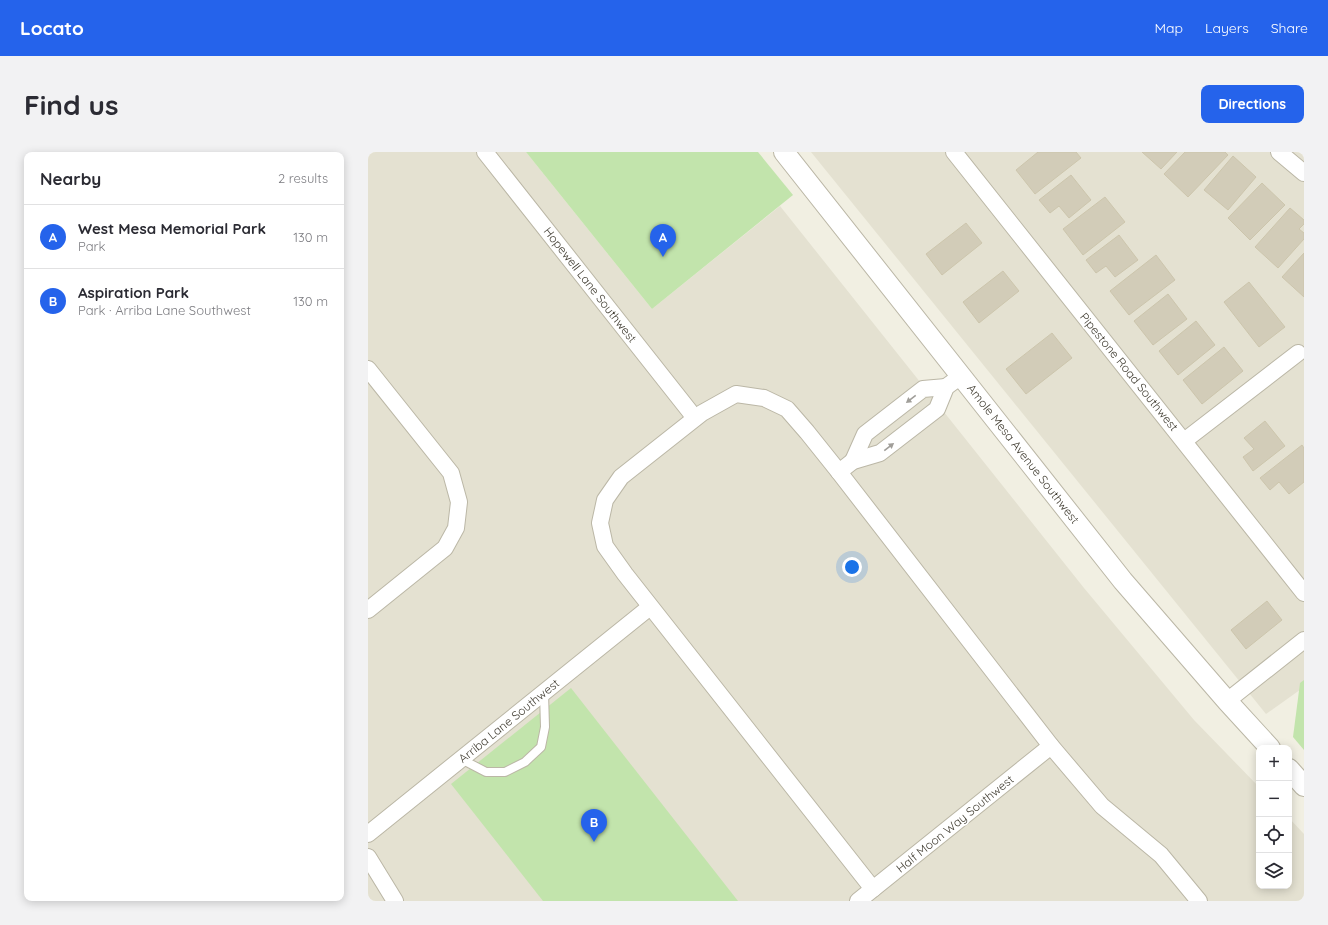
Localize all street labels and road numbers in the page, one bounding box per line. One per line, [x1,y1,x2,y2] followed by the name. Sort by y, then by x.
[541,224,640,345] street label: Hopewell Lane Southwest
[1077,309,1182,434] street label: Pipestone Road Southwest
[964,381,1083,527] street label: Amole Mesa Avenue Southwest
[455,675,562,766] street label: Arriba Lane Southwest
[893,772,1017,876] street label: Half Moon Way Southwest

